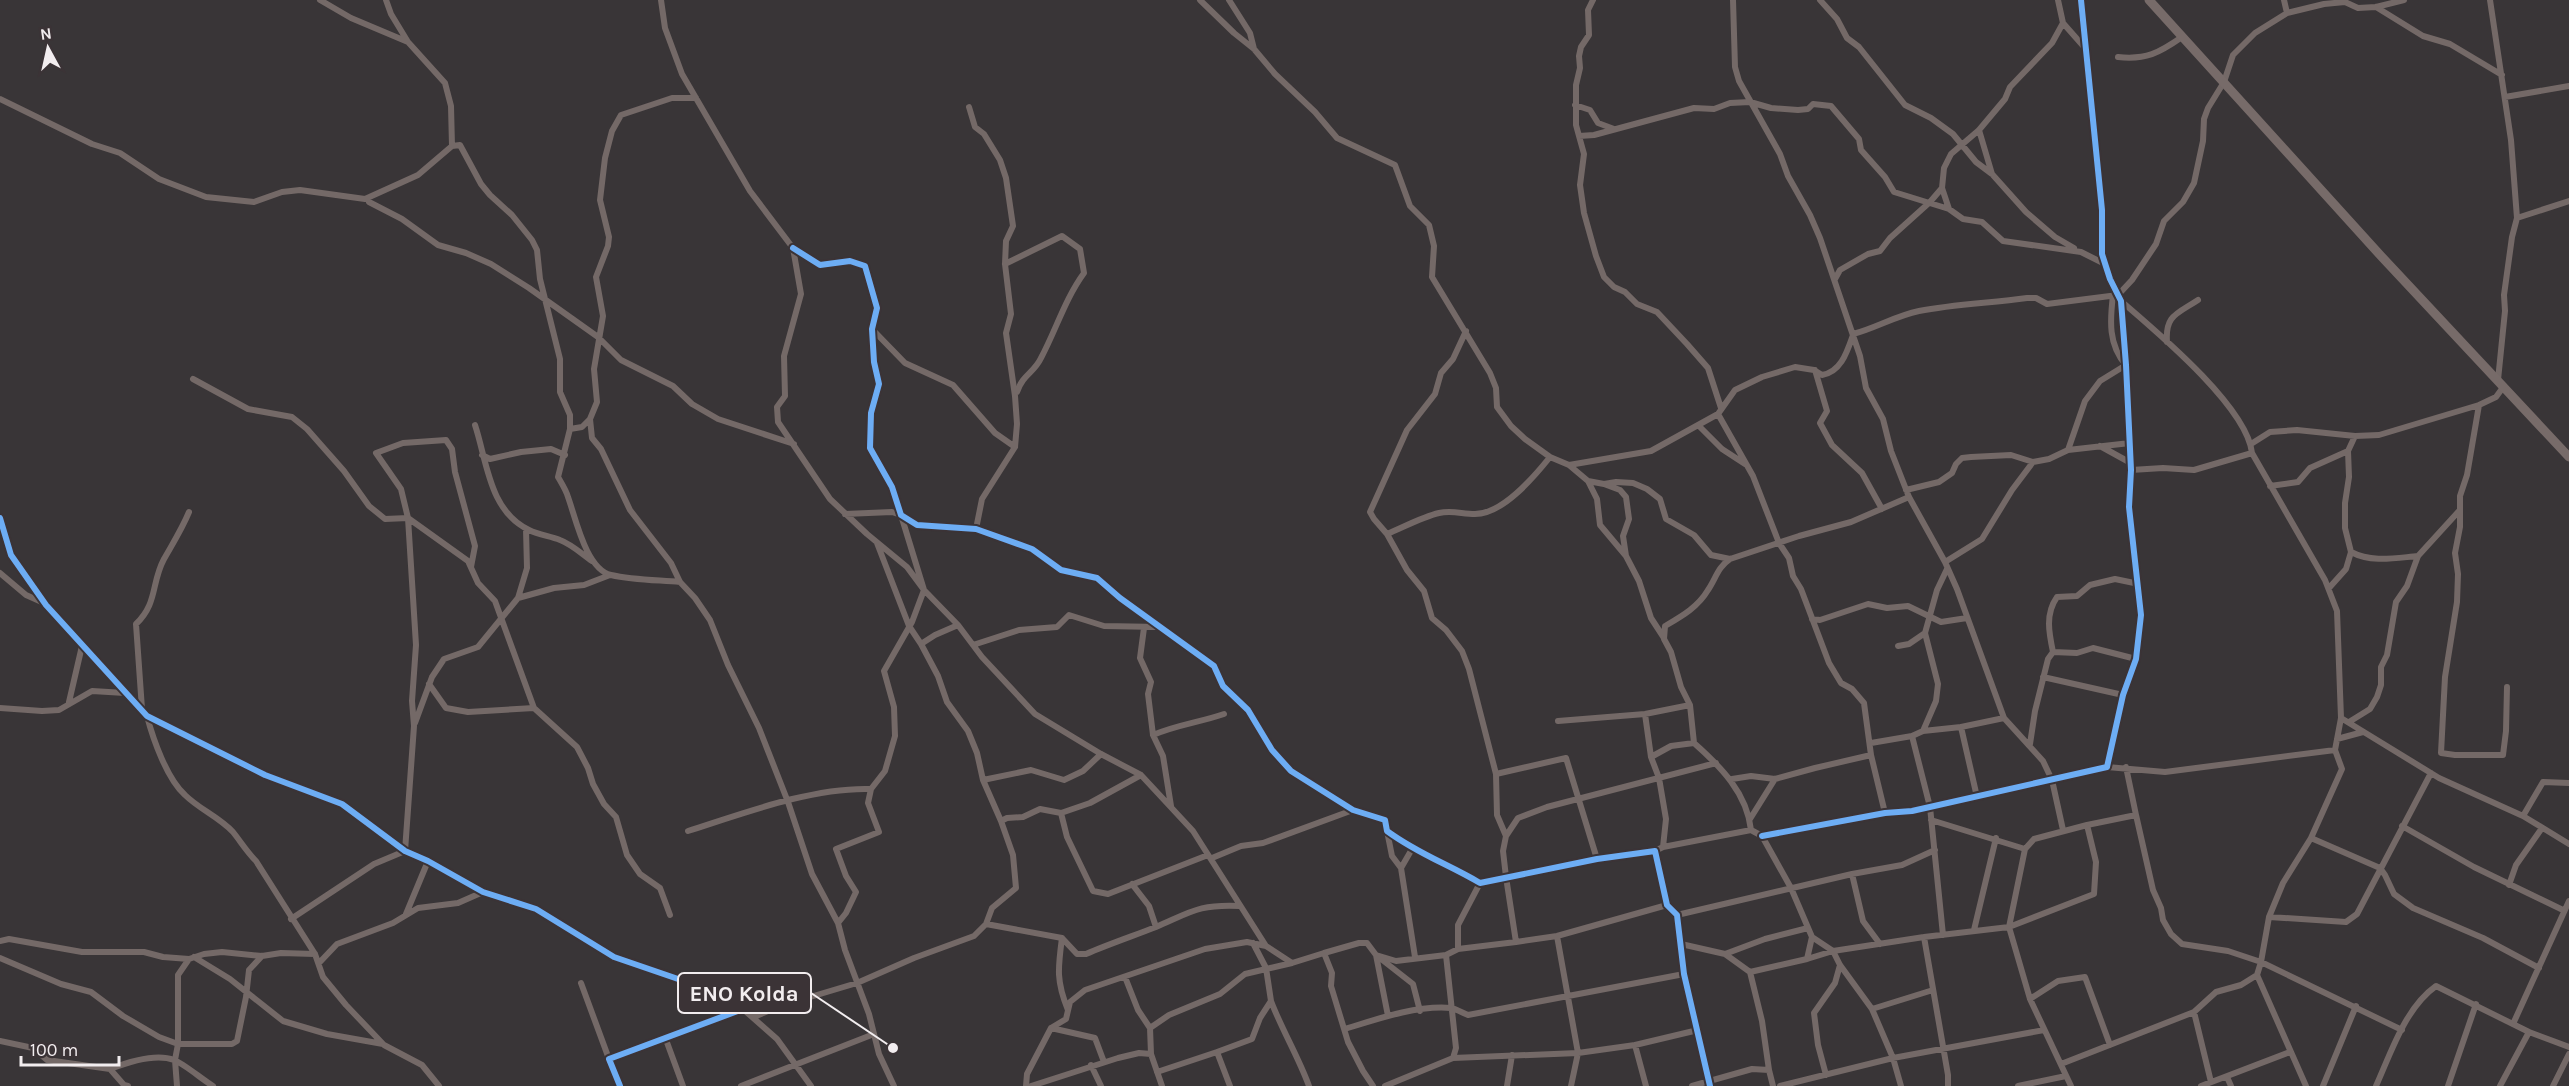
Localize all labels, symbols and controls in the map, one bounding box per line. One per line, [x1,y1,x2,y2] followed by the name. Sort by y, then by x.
[18,18,78,78] north arrow
[39,23,53,44] text: N
[678,973,811,1013] callout: ENO Kolda
[689,981,799,1007] text: ENO Kolda
[21,1029,118,1067] scale bar
[30,1039,78,1061] text: 100 m

